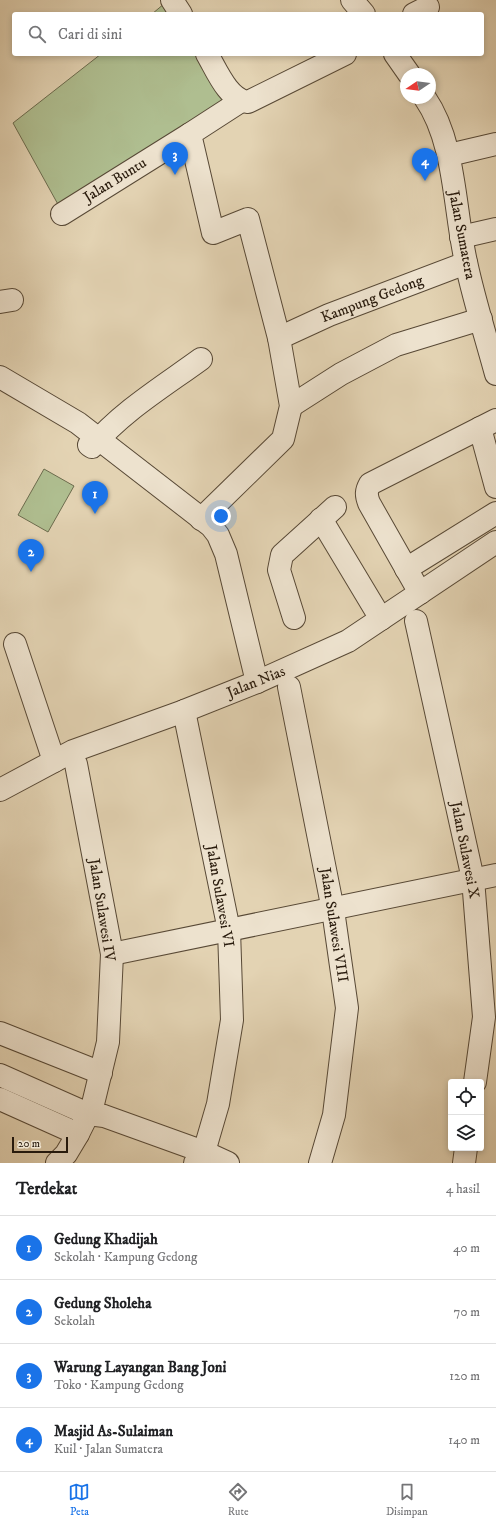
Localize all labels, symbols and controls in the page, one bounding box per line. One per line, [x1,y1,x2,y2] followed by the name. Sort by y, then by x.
[12,12,484,56] search box
[26,23,48,45] icon: search
[58,25,122,44] text: Cari di sini
[400,68,436,104] north arrow
[162,142,188,175] pin: 3
[412,148,438,181] pin: 4
[78,153,150,208] street label: Jalan Buntu
[444,187,480,281] street label: Jalan Sumatera
[318,271,426,327] street label: Kampung Gedong
[82,481,108,514] pin: 1
[211,506,231,526] your location
[18,539,44,572] pin: 2
[222,662,288,703] street label: Jalan Nias
[446,798,484,900] street label: Jalan Sulawesi X
[201,841,238,949] street label: Jalan Sulawesi VI
[84,855,120,963] street label: Jalan Sulawesi IV
[315,864,352,984] street label: Jalan Sulawesi VIII
[448,1079,484,1151] map controls
[448,1079,484,1115] button: locate
[448,1115,484,1151] button: layers
[12,1135,68,1154] scale bar
[18,1137,40,1151] text: 20 m
[16,1178,77,1200] text: Terdekat
[446,1181,480,1197] text: 4 hasil
[54,1230,158,1249] text: Gedung Khadijah
[27,1240,31,1256] text: 1
[453,1240,480,1256] text: 40 m
[54,1249,197,1265] text: Sekolah · Kampung Gedong
[54,1294,152,1313] text: Gedung Sholeha
[26,1304,32,1320] text: 2
[454,1304,480,1320] text: 70 m
[54,1313,95,1329] text: Sekolah
[54,1358,226,1377] text: Warung Layangan Bang Joni
[27,1368,31,1384] text: 3
[449,1368,480,1384] text: 120 m
[54,1377,184,1393] text: Toko · Kampung Gedong
[54,1422,173,1441] text: Masjid As-Sulaiman
[25,1432,33,1448] text: 4
[448,1432,480,1448] text: 140 m
[54,1441,163,1457] text: Kuil · Jalan Sumatera
[68,1481,90,1519] tab: Peta
[227,1481,249,1519] tab: Rute
[386,1481,428,1519] tab: Disimpan

